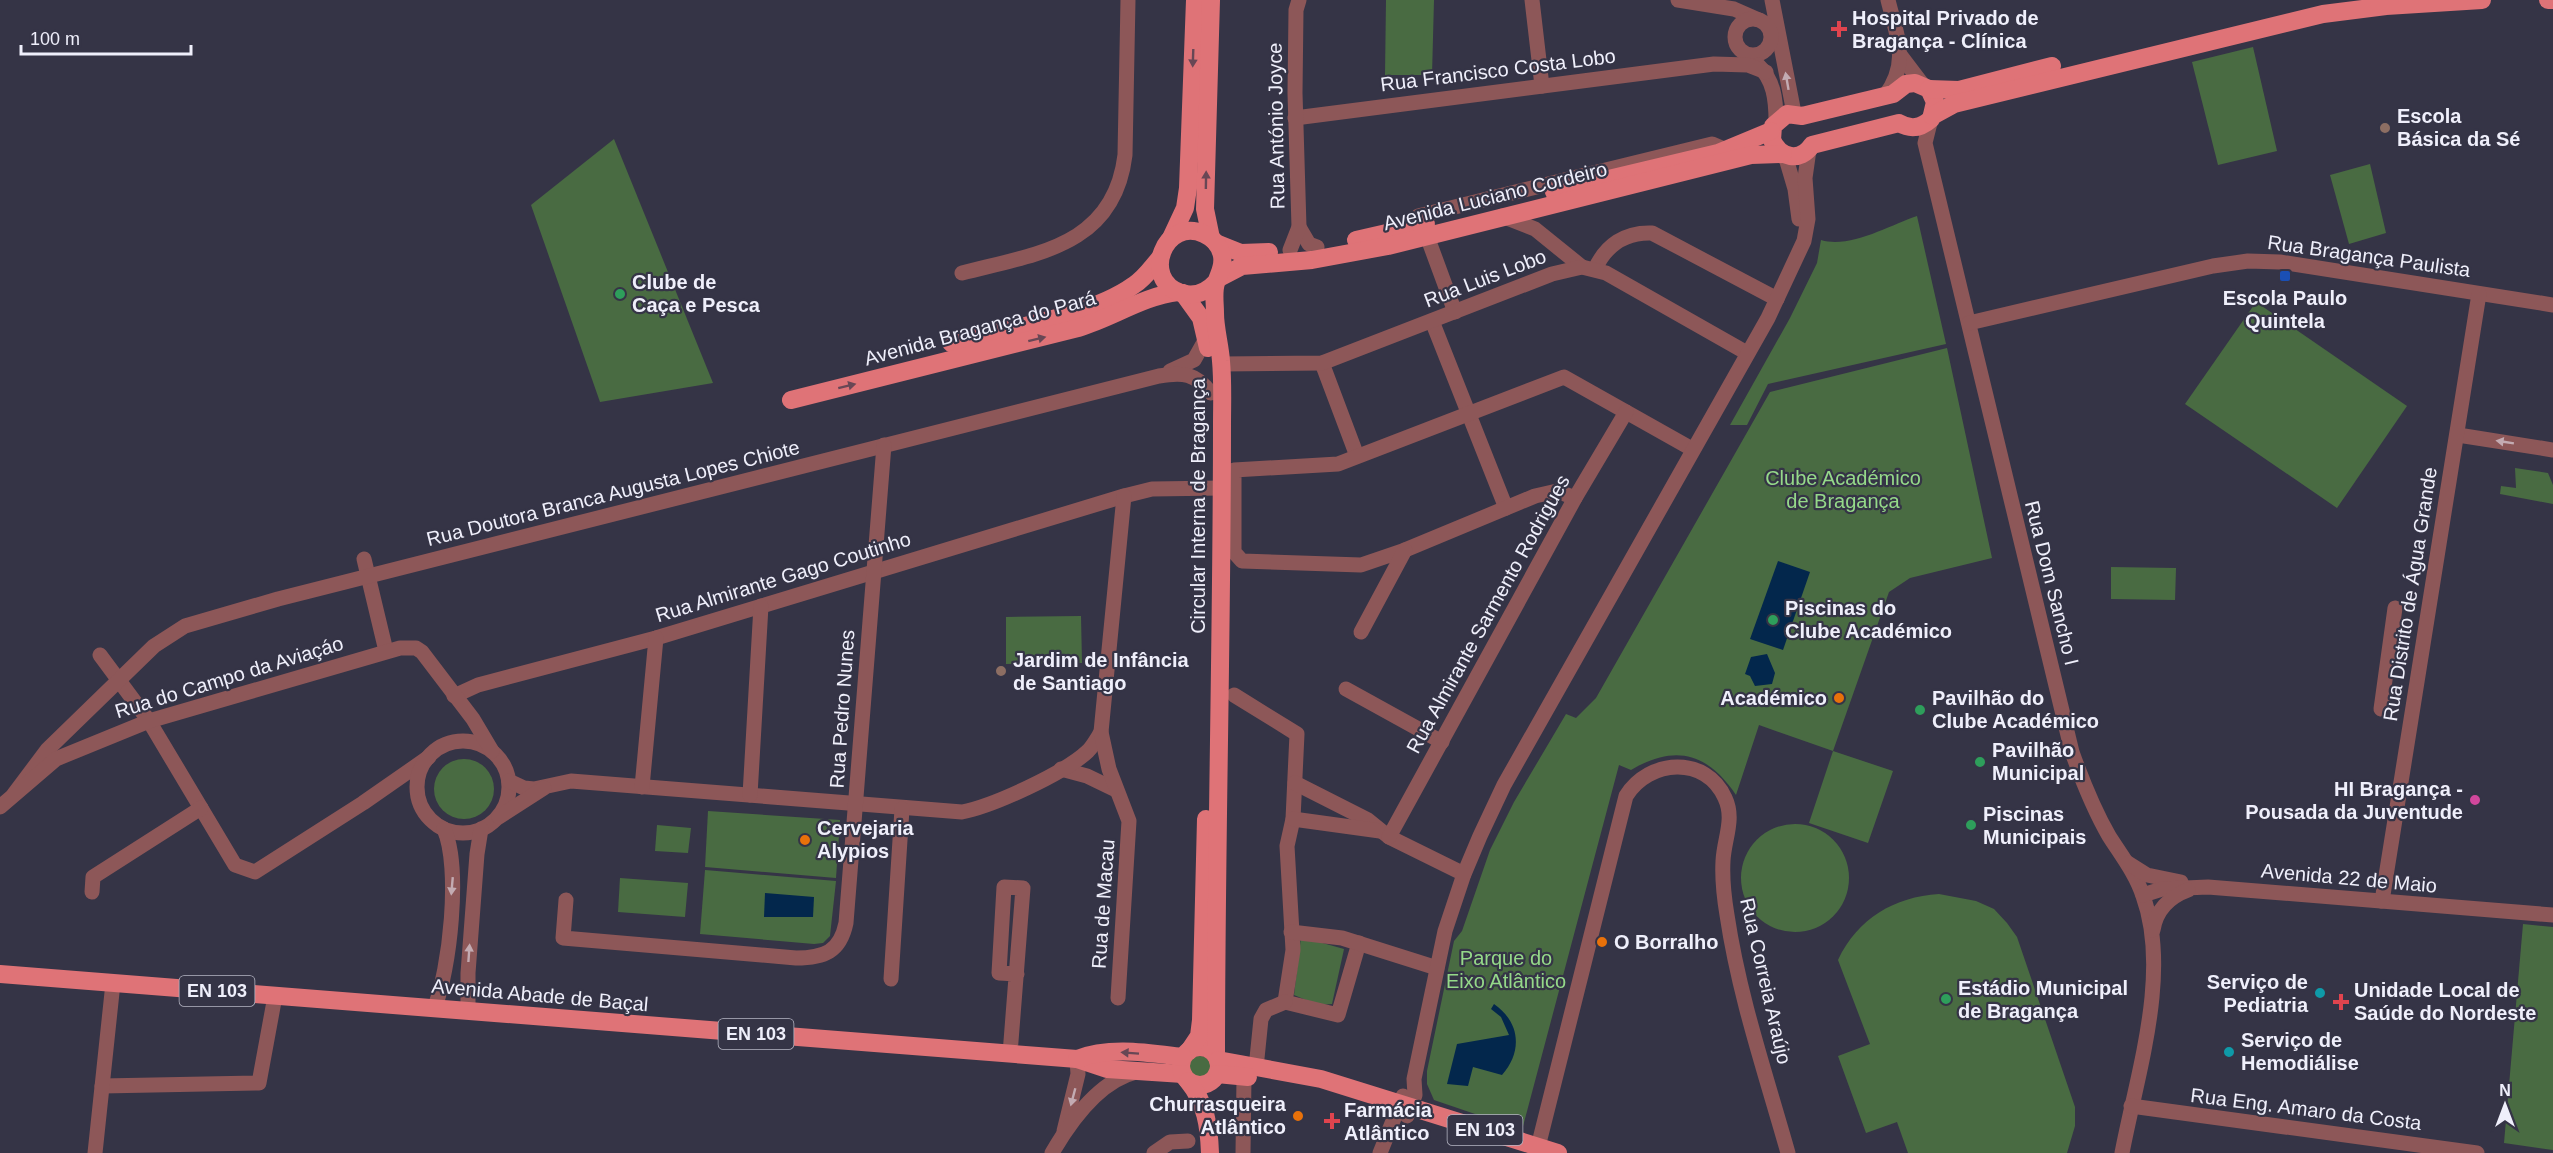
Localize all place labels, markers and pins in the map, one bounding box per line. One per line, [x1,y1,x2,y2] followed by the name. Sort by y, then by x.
[1852,7,2039,52] place label: Hospital Privado de Bragança - Clínica
[1830,20,1848,38] marker: Hospital Privado de Bragança - Clínica
[2397,105,2520,150] place label: Escola Básica da Sé
[2378,121,2392,135] marker: Escola Básica da Sé
[2278,269,2292,283] marker: Escola Paulo Quintela
[632,271,761,316] place label: Clube de Caça e Pesca
[613,287,627,301] marker: Clube de Caça e Pesca
[2223,287,2347,332] place label: Escola Paulo Quintela
[1785,597,1952,642] place label: Piscinas do Clube Académico
[1766,613,1780,627] marker: Piscinas do Clube Académico
[1013,649,1189,694] place label: Jardim de Infância de Santiago
[994,664,1008,678] marker: Jardim de Infância de Santiago
[1720,687,1827,709] place label: Académico
[1932,687,2099,732] place label: Pavilhão do Clube Académico
[1832,691,1846,705] marker: Académico
[1913,703,1927,717] marker: Pavilhão do Clube Académico
[1992,739,2084,784] place label: Pavilhão Municipal
[1973,755,1987,769] marker: Pavilhão Municipal
[2245,778,2463,823] place label: HI Bragança - Pousada da Juventude
[2468,793,2482,807] marker: HI Bragança - Pousada da Juventude
[1983,803,2086,848] place label: Piscinas Municipais
[817,817,915,862] place label: Cervejaria Alypios
[1964,818,1978,832] marker: Piscinas Municipais
[798,833,812,847] marker: Cervejaria Alypios
[1614,931,1718,953] place label: O Borralho
[1595,935,1609,949] marker: O Borralho
[2207,971,2309,1016] place label: Serviço de Pediatria
[1958,977,2128,1022] place label: Estádio Municipal de Bragança
[2354,979,2536,1024] place label: Unidade Local de Saúde do Nordeste
[2313,986,2327,1000] marker: Serviço de Pediatria
[1939,992,1953,1006] marker: Estádio Municipal de Bragança
[2332,993,2350,1011] marker: Unidade Local de Saúde do Nordeste
[2241,1029,2359,1074] place label: Serviço de Hemodiálise
[2222,1045,2236,1059] marker: Serviço de Hemodiálise
[1149,1093,1287,1138] place label: Churrasqueira Atlântico
[1344,1099,1433,1144] place label: Farmácia Atlântico
[1291,1109,1305,1123] marker: Churrasqueira Atlântico
[1325,1114,1339,1128] marker: Farmácia Atlântico

